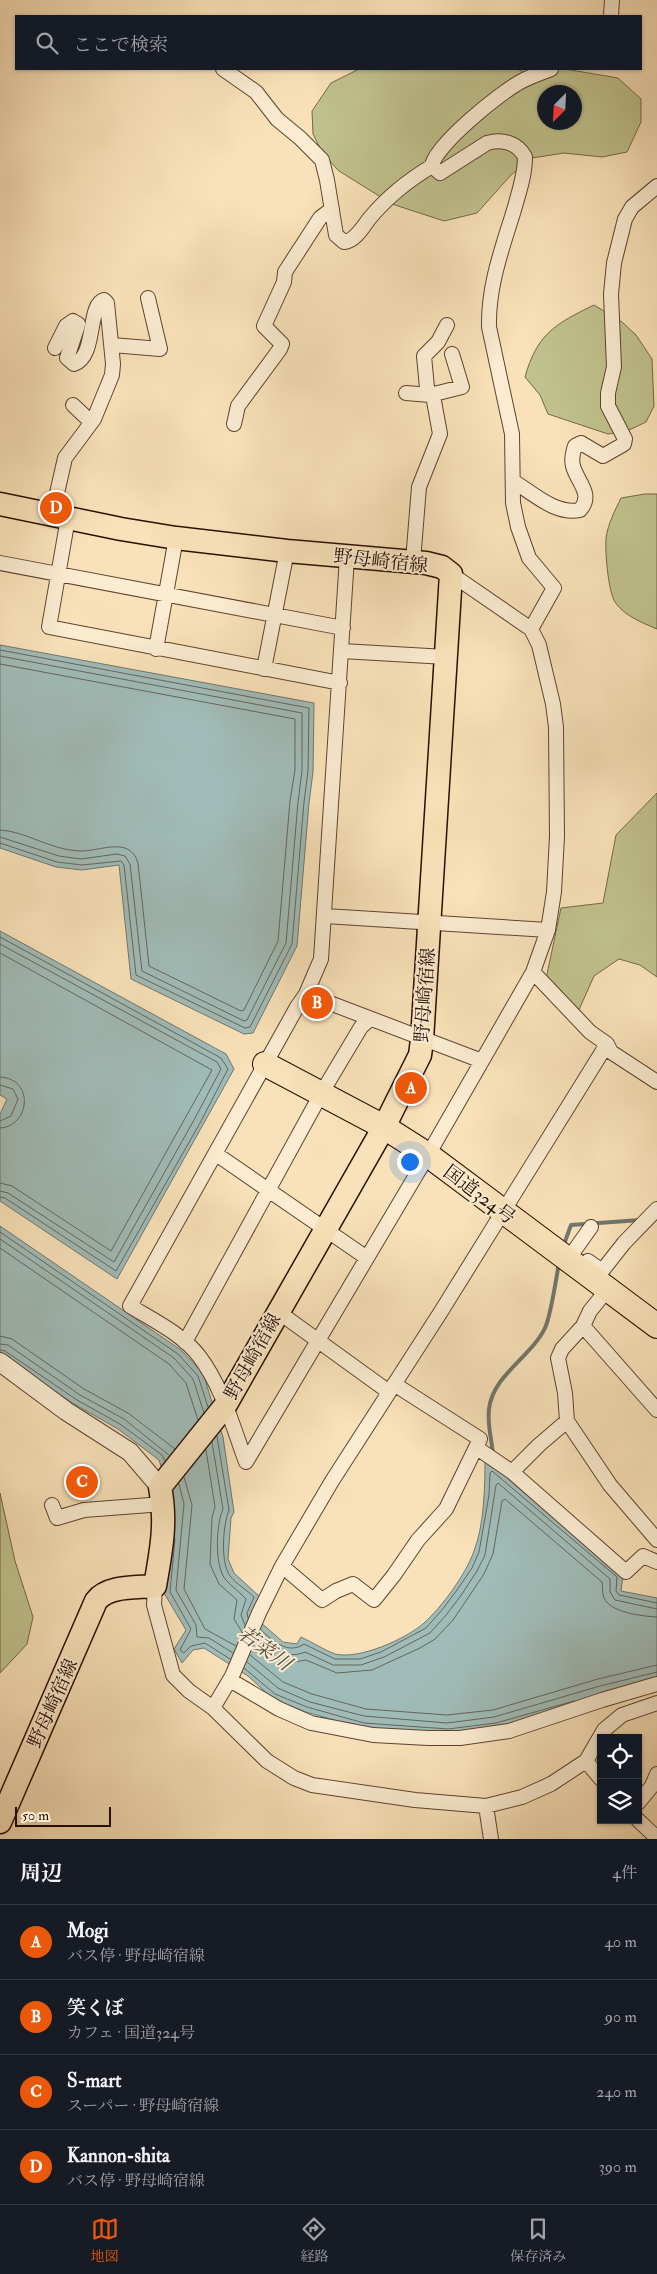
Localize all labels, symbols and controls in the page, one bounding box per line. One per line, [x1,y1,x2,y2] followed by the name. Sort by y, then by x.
[15,15,642,70] search box
[33,29,61,57] icon: search
[73,33,168,57] text: ここで検索
[537,85,582,130] north arrow
[40,489,72,527] pin: D
[332,544,429,578] street label: 野母崎宿線
[410,947,440,1043] street label: 野母崎宿線
[301,984,333,1022] pin: B
[395,1069,427,1107] pin: A
[397,1149,423,1175] your location
[439,1160,520,1230] street label: 国道324号
[219,1309,286,1404] street label: 野母崎宿線
[66,1463,98,1501] pin: C
[233,1621,298,1677] water label: 若菜川
[23,1655,83,1752] street label: 野母崎宿線
[597,1734,642,1824] map controls
[597,1734,642,1779] button: locate
[597,1779,642,1824] button: layers
[15,1804,111,1827] scale bar
[22,1807,49,1824] text: 50 m
[20,1860,62,1887] text: 周辺
[612,1863,637,1883] text: 4件
[67,1919,109,1943] text: Mogi
[31,1932,41,1952] text: A
[604,1932,637,1952] text: 40 m
[67,1946,205,1966] text: バス停 · 野母崎宿線
[67,1996,124,2020] text: 笑くぼ
[31,2007,41,2027] text: B
[605,2007,637,2027] text: 90 m
[67,2023,195,2043] text: カフェ · 国道324号
[67,2069,121,2093] text: S-mart
[30,2082,42,2102] text: C
[596,2082,637,2102] text: 240 m
[67,2096,219,2116] text: スーパー · 野母崎宿線
[67,2144,170,2168] text: Kannon-shita
[29,2157,43,2177] text: D
[599,2157,637,2177] text: 390 m
[67,2171,205,2191] text: バス停 · 野母崎宿線
[91,2215,119,2265] tab: 地図
[300,2215,328,2265] tab: 経路
[510,2215,566,2265] tab: 保存済み

